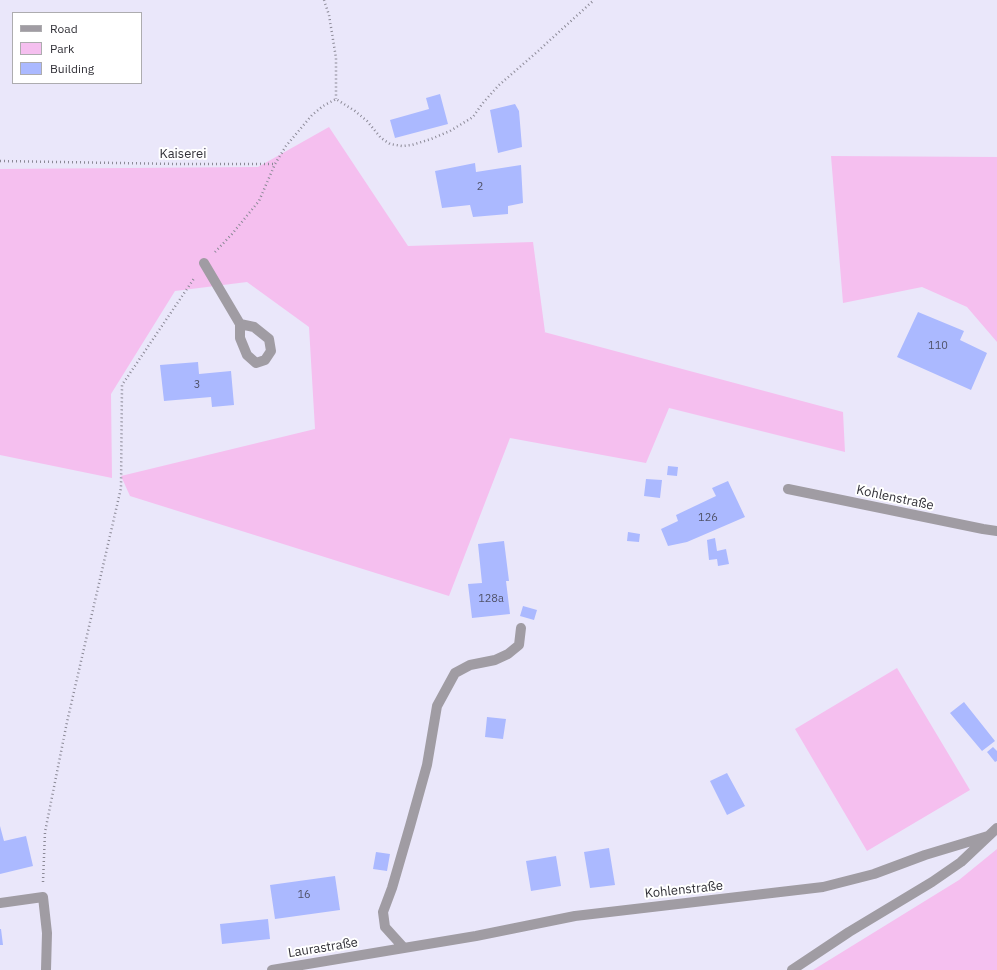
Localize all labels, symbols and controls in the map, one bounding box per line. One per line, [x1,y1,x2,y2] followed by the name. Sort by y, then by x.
[12,12,142,84] legend
[50,21,78,36] text: Road
[50,41,74,56] text: Park
[50,61,94,76] text: Building
[160,146,206,162] street label: Kaiserei
[477,180,483,194] house number: 2
[928,339,948,353] house number: 110
[194,378,200,392] house number: 3
[855,482,935,514] street label: Kohlenstraße
[698,511,718,525] house number: 126
[478,592,504,606] house number: 128a
[644,878,724,902] street label: Kohlenstraße
[297,888,311,902] house number: 16
[287,935,359,961] street label: Laurastraße

